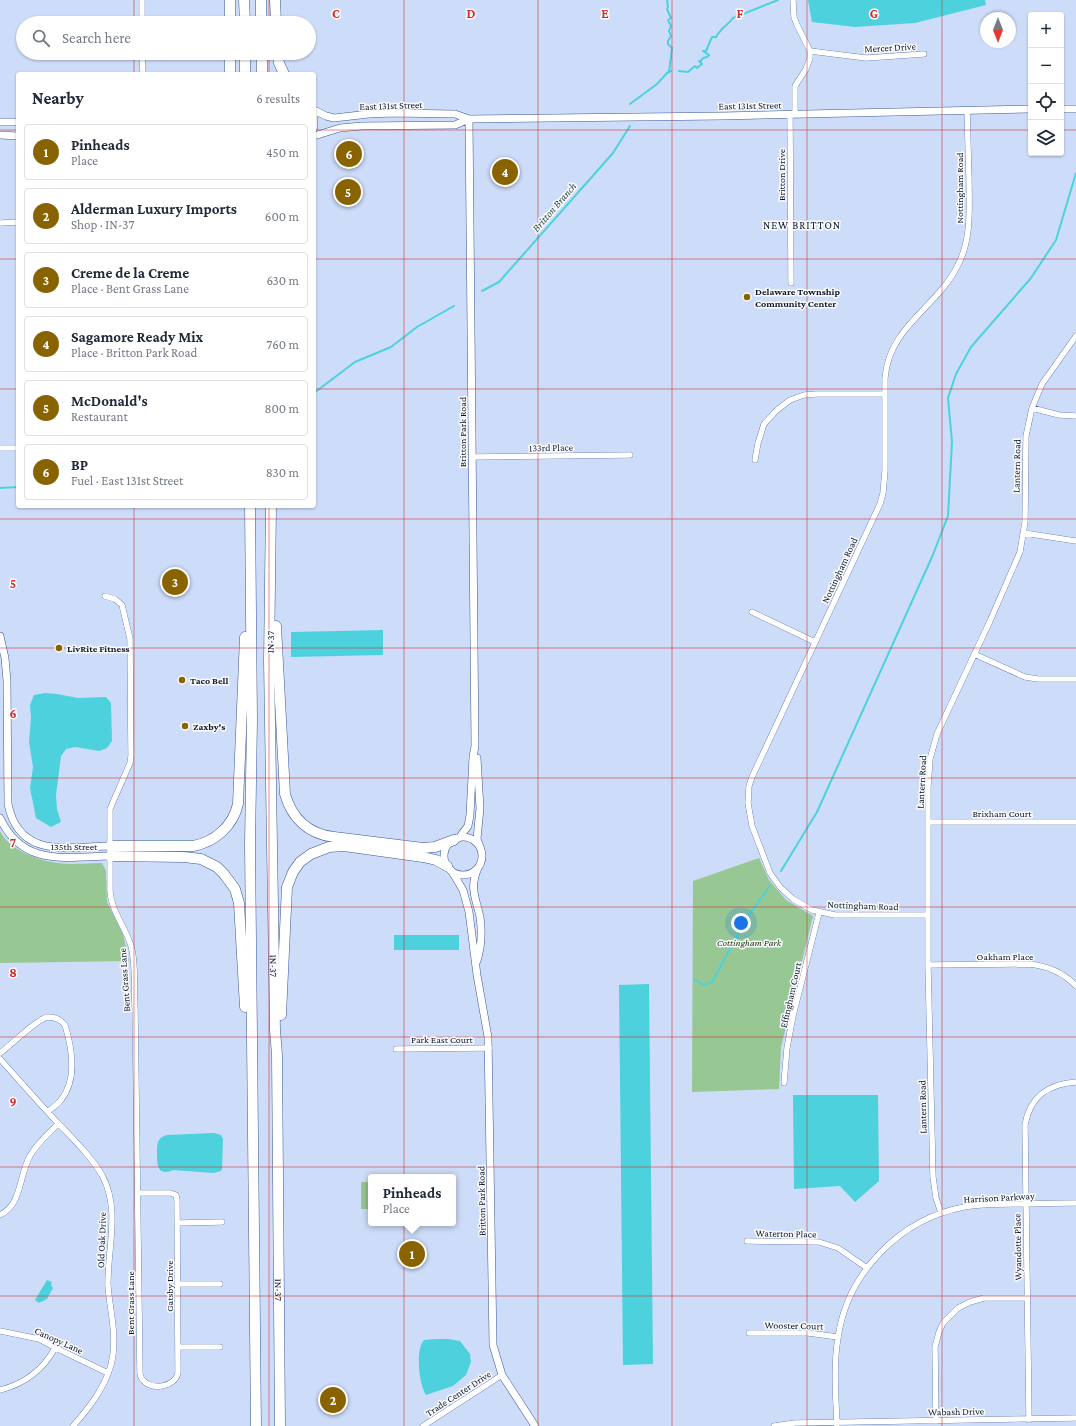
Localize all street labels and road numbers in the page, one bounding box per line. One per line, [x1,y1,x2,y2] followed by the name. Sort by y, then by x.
[864,41,917,54] street label: Mercer Drive
[359,99,423,112] street label: East 131st Street
[718,99,782,112] street label: East 131st Street
[776,148,787,201] street label: Britton Drive
[954,152,965,224] street label: Nottingham Road
[457,396,468,467] street label: Britton Park Road
[1011,438,1022,493] street label: Lantern Road
[529,442,574,453] street label: 133rd Place
[819,535,860,605] street label: Nottingham Road
[265,630,276,653] street label: IN-37
[915,754,928,809] street label: Lantern Road
[972,808,1032,819] street label: Brixham Court
[51,841,98,852] street label: 135th Street
[827,899,899,912] street label: Nottingham Road
[117,947,132,1012] street label: Bent Grass Lane
[977,951,1034,962] street label: Oakham Place
[268,955,279,978] street label: IN-37
[778,961,804,1029] street label: Effingham Court
[411,1034,474,1045] street label: Park East Court
[917,1079,928,1134] street label: Lantern Road
[475,1165,488,1236] street label: Britton Park Road
[963,1190,1035,1205] street label: Harrison Parkway
[95,1211,108,1268] street label: Old Oak Drive
[1011,1213,1024,1281] street label: Wyandotte Place
[756,1227,817,1240] street label: Waterton Place
[164,1260,175,1312] street label: Gatsby Drive
[125,1270,136,1335] street label: Bent Grass Lane
[273,1279,284,1301] street label: IN-37
[765,1319,824,1332] street label: Wooster Court
[33,1325,85,1356] street label: Canopy Lane
[424,1368,493,1419] street label: Trade Center Drive
[928,1406,985,1417] street label: Wabash Drive

